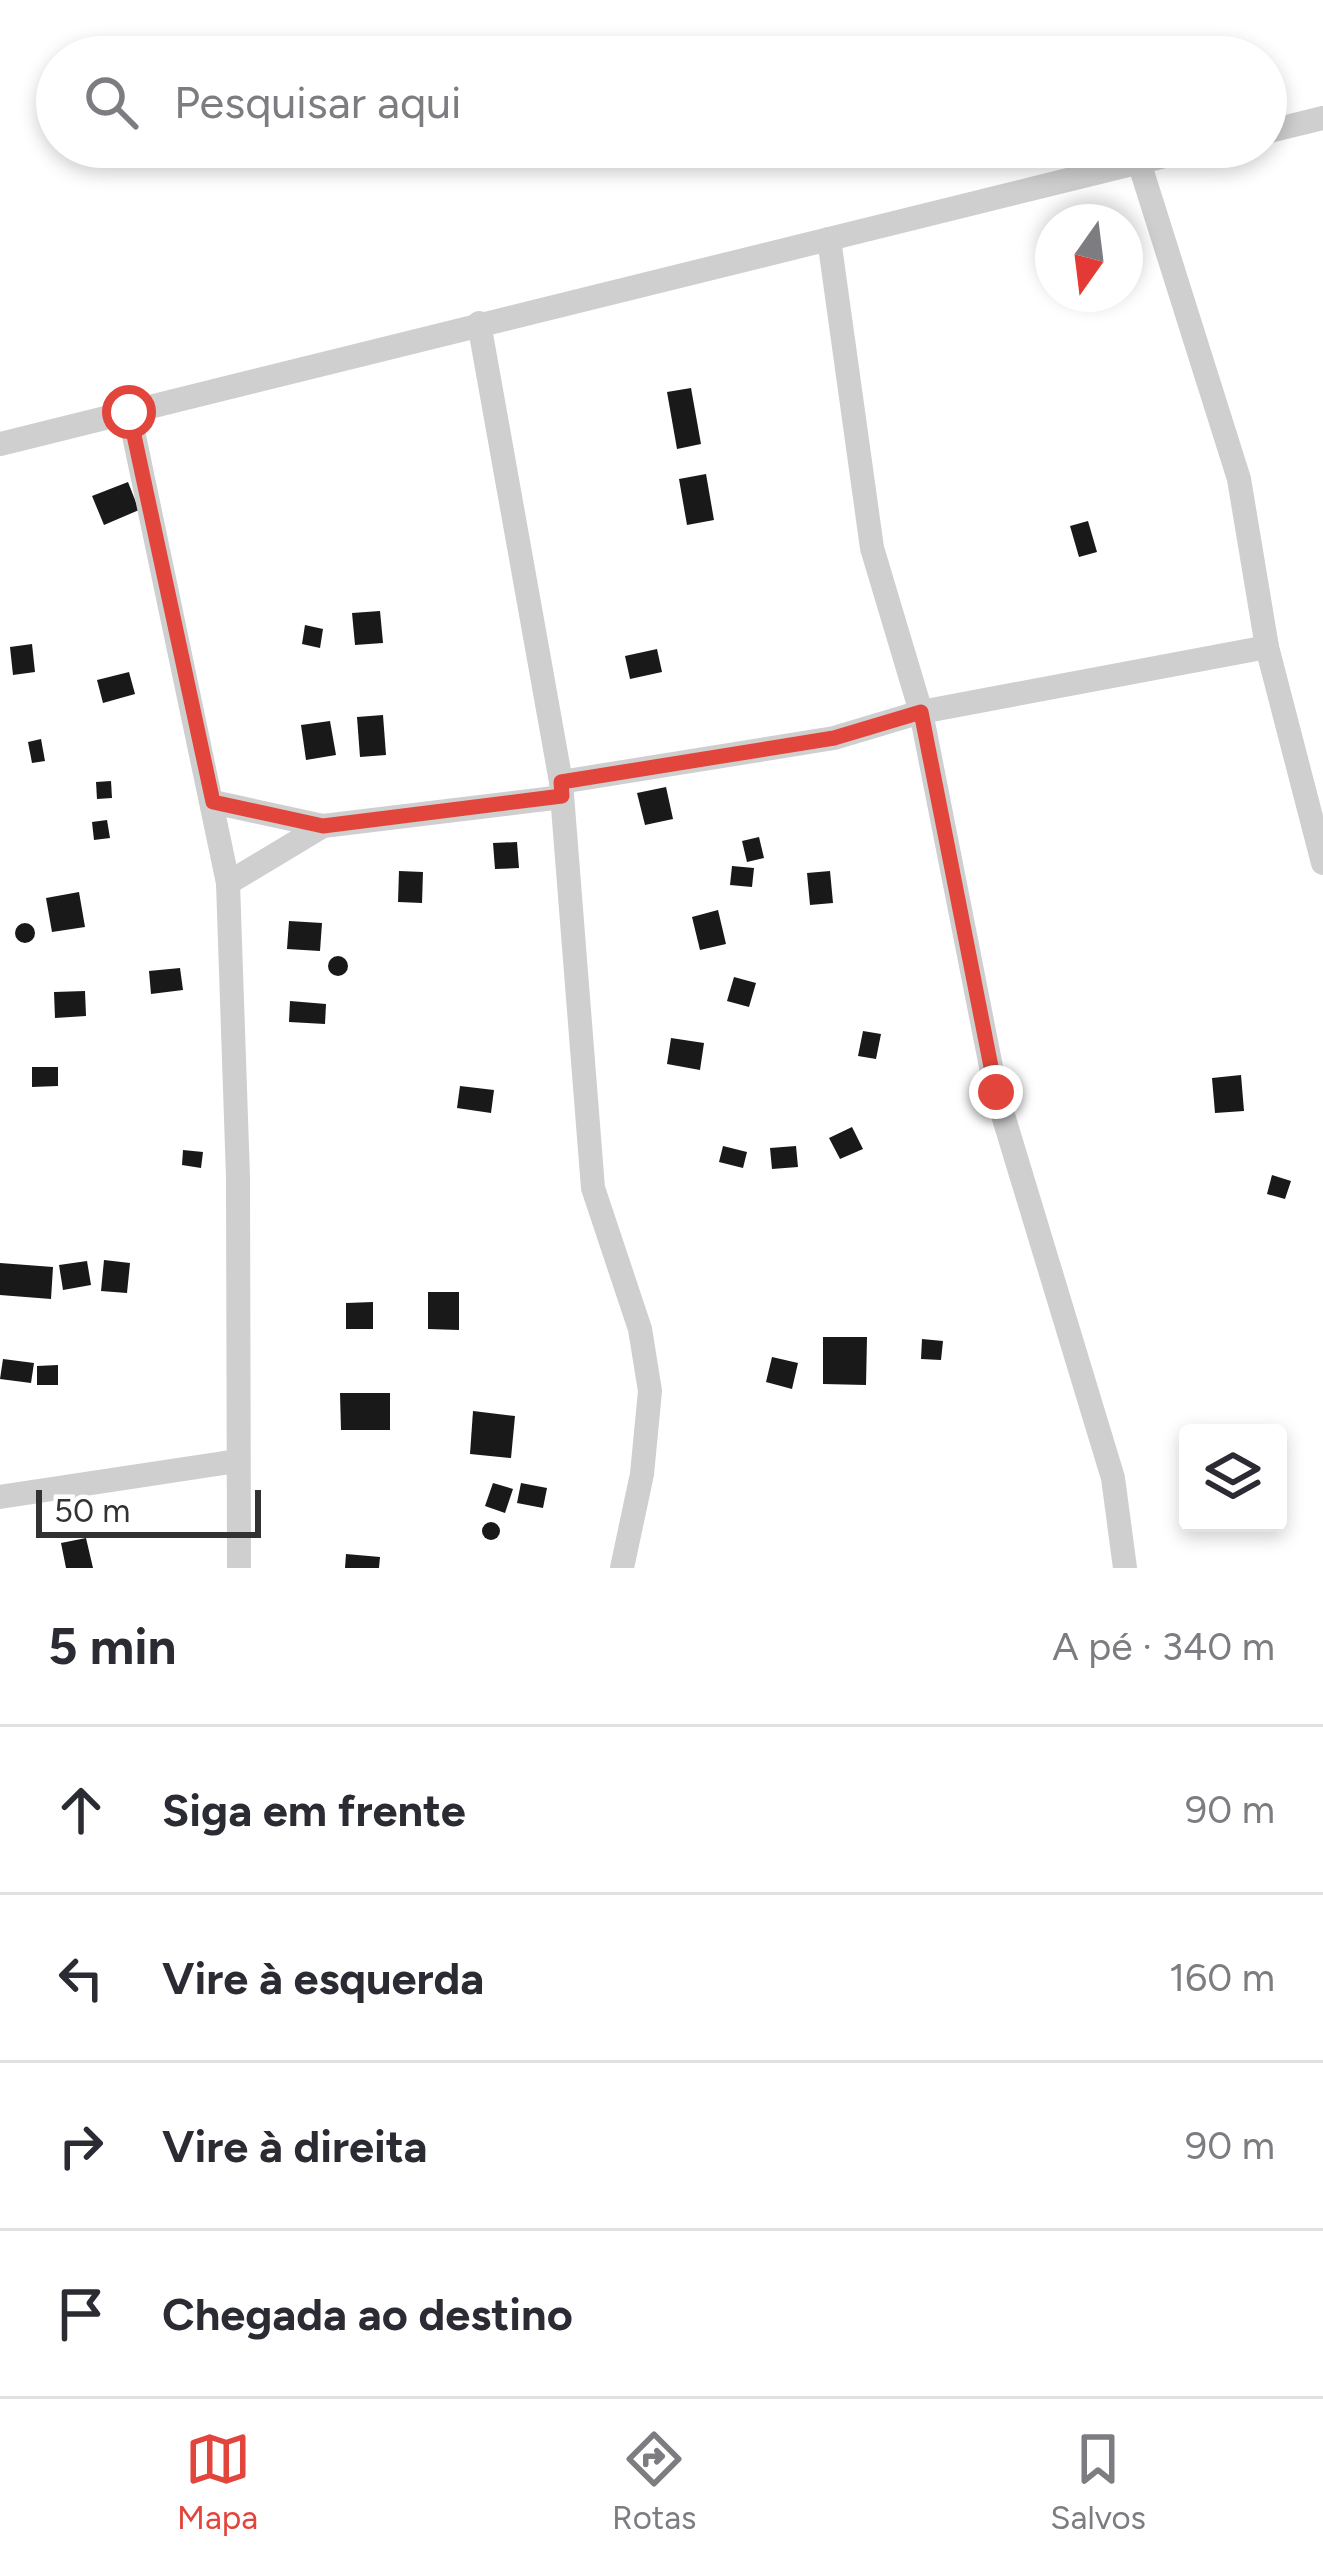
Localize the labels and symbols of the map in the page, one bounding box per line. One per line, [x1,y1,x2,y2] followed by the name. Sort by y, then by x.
[1035,204,1143,312] north arrow
[102,385,156,439] route start
[969,1065,1023,1119] route end
[36,1484,261,1537] scale bar

